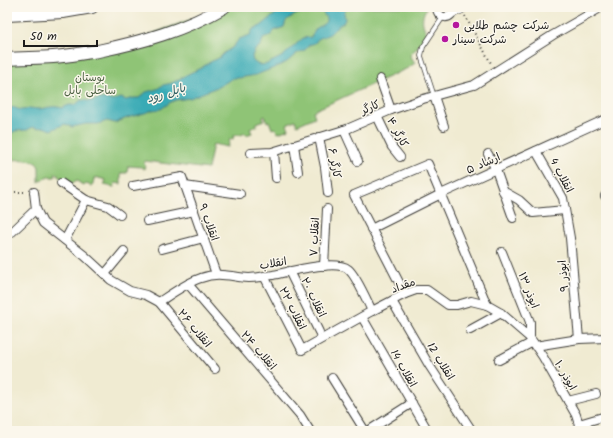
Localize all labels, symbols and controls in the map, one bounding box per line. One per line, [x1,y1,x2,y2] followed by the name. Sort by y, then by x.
[464,17,549,35] place label: شرکت چشم طلایی
[451,20,461,30] marker: شرکت چشم طلایی
[24,22,97,48] scale bar
[30,27,57,46] text: 50 m
[452,31,506,49] place label: شرکت سینار
[440,34,450,44] marker: شرکت سینار
[64,69,116,100] park label: بوستان ساحلی بابل
[144,78,188,108] water label: بابل رود
[357,96,383,120] street label: کارگر
[381,114,413,151] street label: کارگر ۴
[322,146,346,180] street label: کارگر ۶
[463,148,503,179] street label: ارشاد ۵
[544,155,578,196] street label: انقلاب 4
[193,201,223,244] street label: انقلاب ۹
[305,217,325,257] street label: انقلاب ۷
[258,253,288,275] street label: انقلاب
[554,259,574,293] street label: ابوذر ۹
[513,269,544,311] street label: ابوذر ۱۳
[389,273,418,299] street label: مقداد
[296,274,331,321] street label: انقلاب ۲۰
[274,284,311,333] street label: انقلاب ۲۲
[173,305,216,352] street label: انقلاب ۲۶
[236,327,281,374] street label: انقلاب ۲۴
[422,339,459,384] street label: انقلاب 12
[385,346,421,391] street label: انقلاب 14
[549,357,581,394] street label: ابوذر ۱۰

